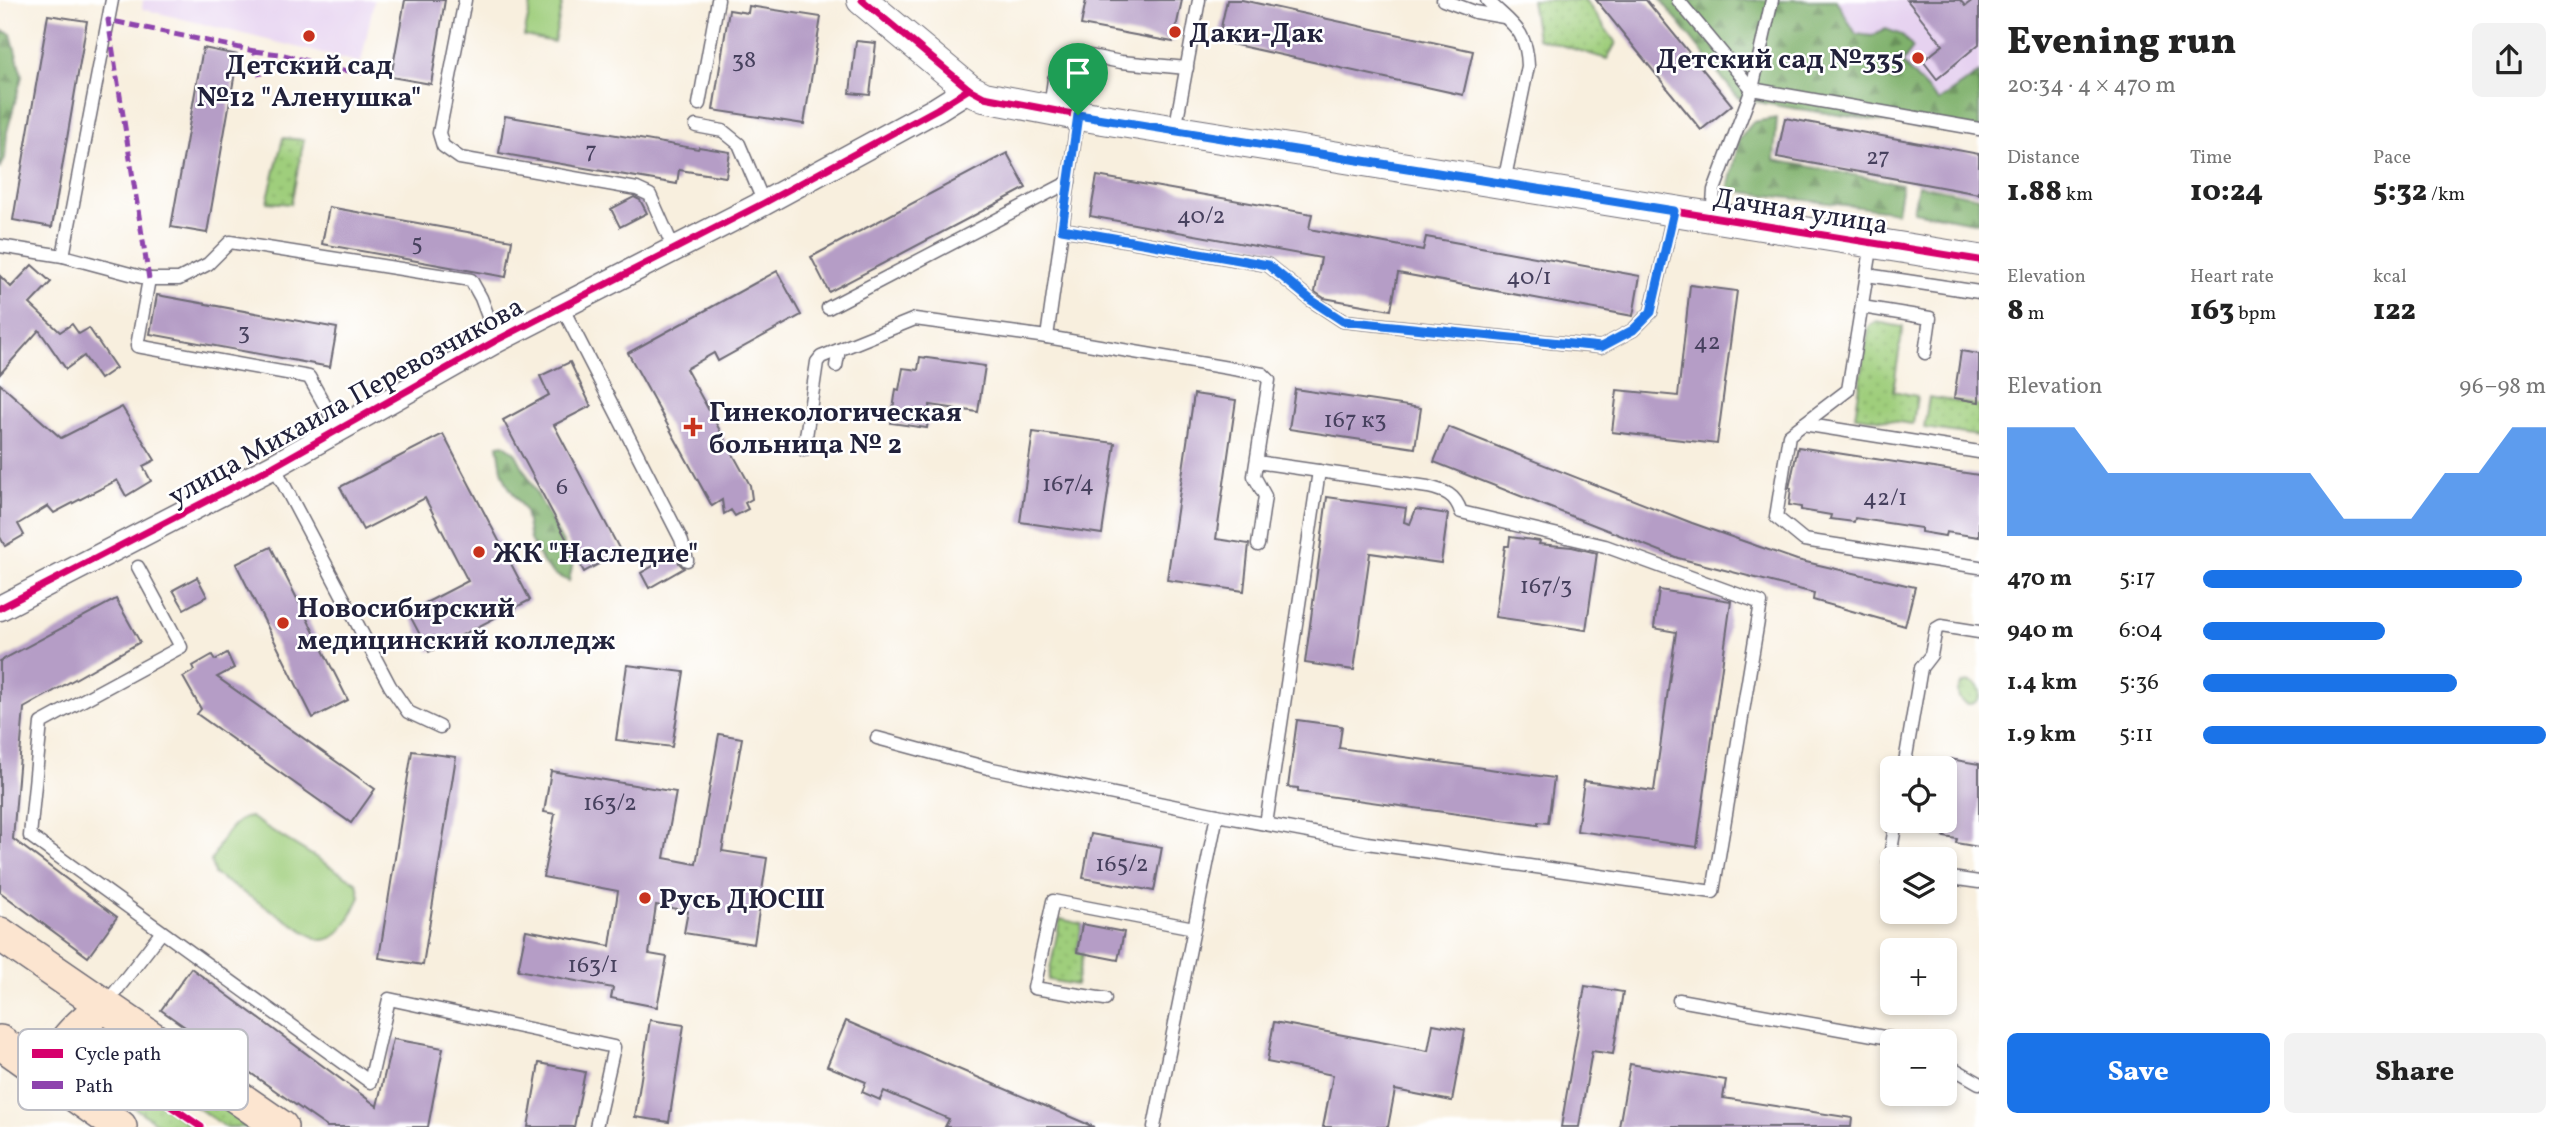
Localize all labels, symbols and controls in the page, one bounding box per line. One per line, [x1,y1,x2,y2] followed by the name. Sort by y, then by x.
[1189,15,1324,54] place label: Даки-Дак
[2007,17,2237,70] text: Evening run
[2472,23,2546,97] button: share
[1167,24,1183,40] marker: Даки-Дак
[301,28,317,44] marker: Детский сад №12 "Аленушка"
[1656,41,1904,80] place label: Детский сад №335
[1048,43,1108,115] pin
[732,44,756,78] house number: 38
[197,47,421,118] place label: Детский сад №12 "Аленушка"
[1910,50,1926,66] marker: Детский сад №335
[1059,54,1097,92] icon: arrive
[2007,70,2176,102] text: 20:34 · 4 × 470 m
[585,135,597,169] house number: 7
[1866,141,1890,175] house number: 27
[2007,145,2080,171] text: Distance
[2190,145,2232,171] text: Time
[2373,145,2411,171] text: Pace
[2007,171,2062,213] text: 1.88
[2190,171,2263,213] text: 10:24
[2373,171,2427,213] text: 5:32
[1710,179,1891,246] street label: Дачная улица
[2062,182,2093,208] text: km
[2427,182,2465,208] text: /km
[1177,200,1225,234] house number: 40/2
[411,227,423,261] house number: 5
[1506,261,1552,295] house number: 40/1
[2007,264,2086,290] text: Elevation
[2190,264,2274,290] text: Heart rate
[2373,264,2407,290] text: kcal
[161,288,531,516] street label: улица Михаила Перевозчикова
[2007,290,2024,332] text: 8
[2190,290,2234,332] text: 163
[2373,290,2416,332] text: 122
[2024,301,2044,327] text: m
[2234,301,2276,327] text: bpm
[238,316,250,350] house number: 3
[1693,326,1721,360] house number: 42
[2007,371,2103,403] text: Elevation
[2459,371,2546,403] text: 96–98 m
[709,394,962,465] place label: Гинекологическая больница № 2
[1324,404,1387,438] house number: 167 к3
[683,417,703,437] marker: Гинекологическая больница № 2
[1042,468,1094,502] house number: 167/4
[556,471,568,505] house number: 6
[1863,482,1907,516] house number: 42/1
[493,535,698,574] place label: ЖК "Наследие"
[471,544,487,560] marker: ЖК "Наследие"
[2007,563,2072,595] text: 470 m
[2119,563,2156,595] text: 5:17
[1520,570,1572,604] house number: 167/3
[297,590,616,661] place label: Новосибирский медицинский колледж
[275,615,291,631] marker: Новосибирский медицинский колледж
[2007,615,2074,647] text: 940 m
[2119,615,2163,647] text: 6:04
[2007,667,2078,699] text: 1.4 km
[2119,667,2159,699] text: 5:36
[2007,719,2076,751] text: 1.9 km
[2119,719,2153,751] text: 5:11
[1880,756,1957,1106] map controls
[1880,756,1957,833] button: locate
[583,787,637,821] house number: 163/2
[1880,847,1957,924] button: layers
[1095,848,1149,882] house number: 165/2
[659,881,825,920] place label: Русь ДЮСШ
[637,890,653,906] marker: Русь ДЮСШ
[1880,938,1957,1015] button: +
[568,949,618,983] house number: 163/1
[18,1029,248,1110] legend
[1880,1029,1957,1106] button: −
[2007,1033,2270,1113] button: Save
[2284,1033,2546,1113] button: Share
[75,1042,161,1068] text: Cycle path
[75,1074,113,1100] text: Path

